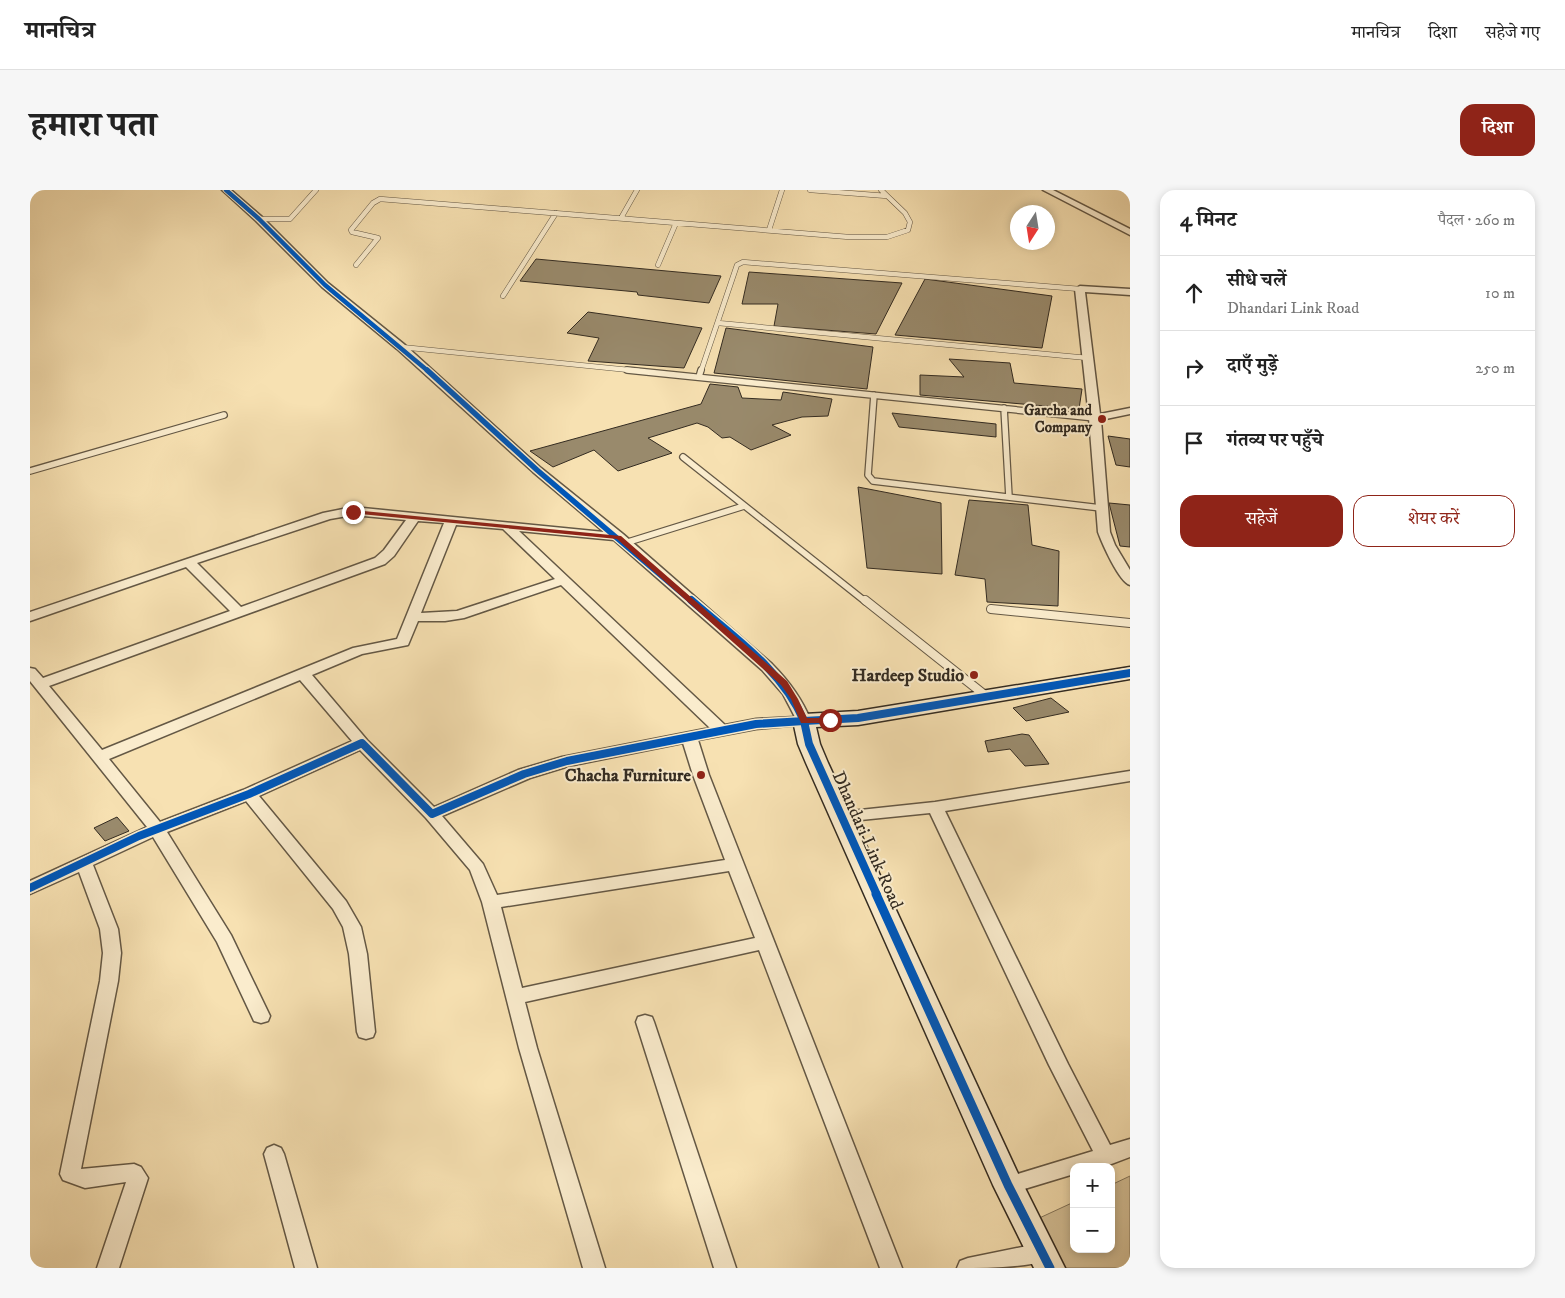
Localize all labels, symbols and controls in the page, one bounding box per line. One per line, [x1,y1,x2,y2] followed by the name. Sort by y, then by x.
[25,16,95,46] text: मानचित्र
[1352,22,1400,44] text: मानचित्र
[1428,22,1457,44] text: दिशा
[1485,22,1540,44] text: सहेजे गए
[30,104,157,148] text: हमारा पता
[1460,104,1535,156] button: दिशा
[1010,205,1055,250] north arrow
[1180,207,1236,233] text: 4 मिनट
[1438,210,1515,230] text: पैदल · 260 m
[1227,269,1286,292] text: सीधे चलें
[1180,279,1208,307] icon: ahead
[1485,283,1515,303] text: 10 m
[1227,298,1359,318] text: Dhandari Link Road
[1180,354,1208,382] icon: right
[1227,354,1278,377] text: दाएँ मुड़ें
[1475,358,1515,378] text: 250 m
[1024,401,1093,437] place label: Garcha and Company
[1096,413,1108,425] marker: Garcha and Company
[1180,429,1208,457] icon: arrive
[1227,429,1323,452] text: गंतव्य पर पहुँचे
[1180,495,1343,547] button: सहेजें
[1353,495,1515,547] button: शेयर करें
[342,501,365,524] route end
[852,665,964,687] place label: Hardeep Studio
[968,669,980,681] marker: Hardeep Studio
[819,709,842,732] route start
[565,765,692,787] place label: Chacha Furniture
[827,768,907,913] street label: Dhandari Link Road
[695,769,707,781] marker: Chacha Furniture
[1070,1163,1115,1253] map controls
[1070,1163,1115,1208] button: +
[1070,1208,1115,1253] button: −

